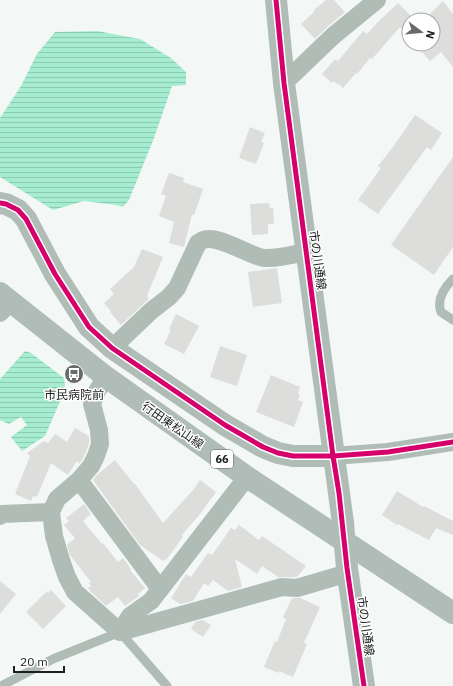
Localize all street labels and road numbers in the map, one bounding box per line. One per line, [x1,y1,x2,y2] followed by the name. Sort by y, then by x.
[306,229,330,291] street label: 市の川通線
[139,398,207,452] street label: 行田東松山線
[211,450,233,468] road number: 66
[354,595,378,657] street label: 市の川通線

